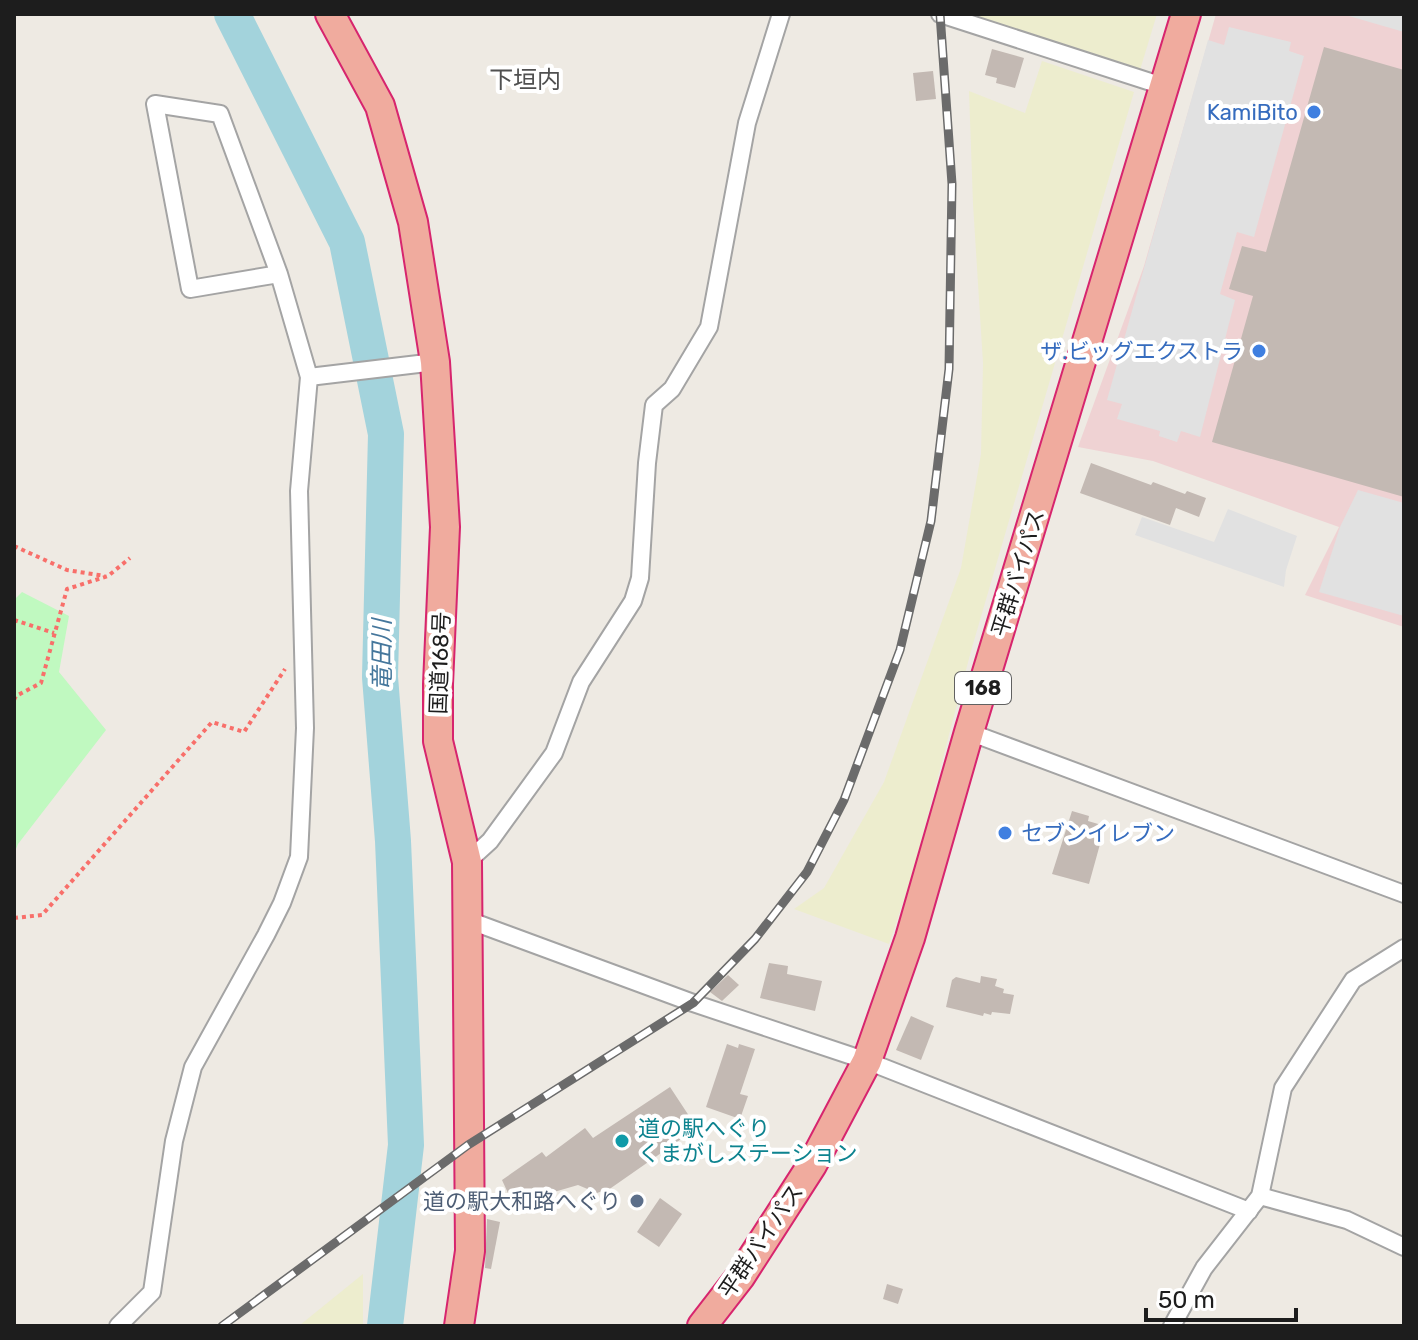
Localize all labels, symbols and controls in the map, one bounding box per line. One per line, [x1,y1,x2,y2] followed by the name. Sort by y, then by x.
[489,66,561,94] district label: 下垣内
[1207,99,1298,126] place label: KamiBito
[1305,103,1323,121] marker: KamiBito
[1040,338,1243,365] place label: ザ.ビッグエクストラ
[1250,342,1268,360] marker: ザ.ビッグエクストラ
[986,506,1050,640] street label: 平群バイパス
[425,611,455,715] street label: 国道168号
[368,616,396,691] water label: 竜田川
[955,672,1011,704] road number: 168
[1021,820,1175,847] place label: セブンイレブン
[996,824,1014,842] marker: セブンイレブン
[638,1115,858,1167] place label: 道の駅へぐり くまがしステーション
[613,1132,631,1150] marker: 道の駅へぐり くまがしステーション
[713,1179,809,1303] street label: 平群バイパス
[423,1188,621,1215] place label: 道の駅大和路へぐり
[628,1192,646,1210] marker: 道の駅大和路へぐり
[1146,1272,1296,1322] scale bar
[1158,1286,1215,1314] text: 50 m

